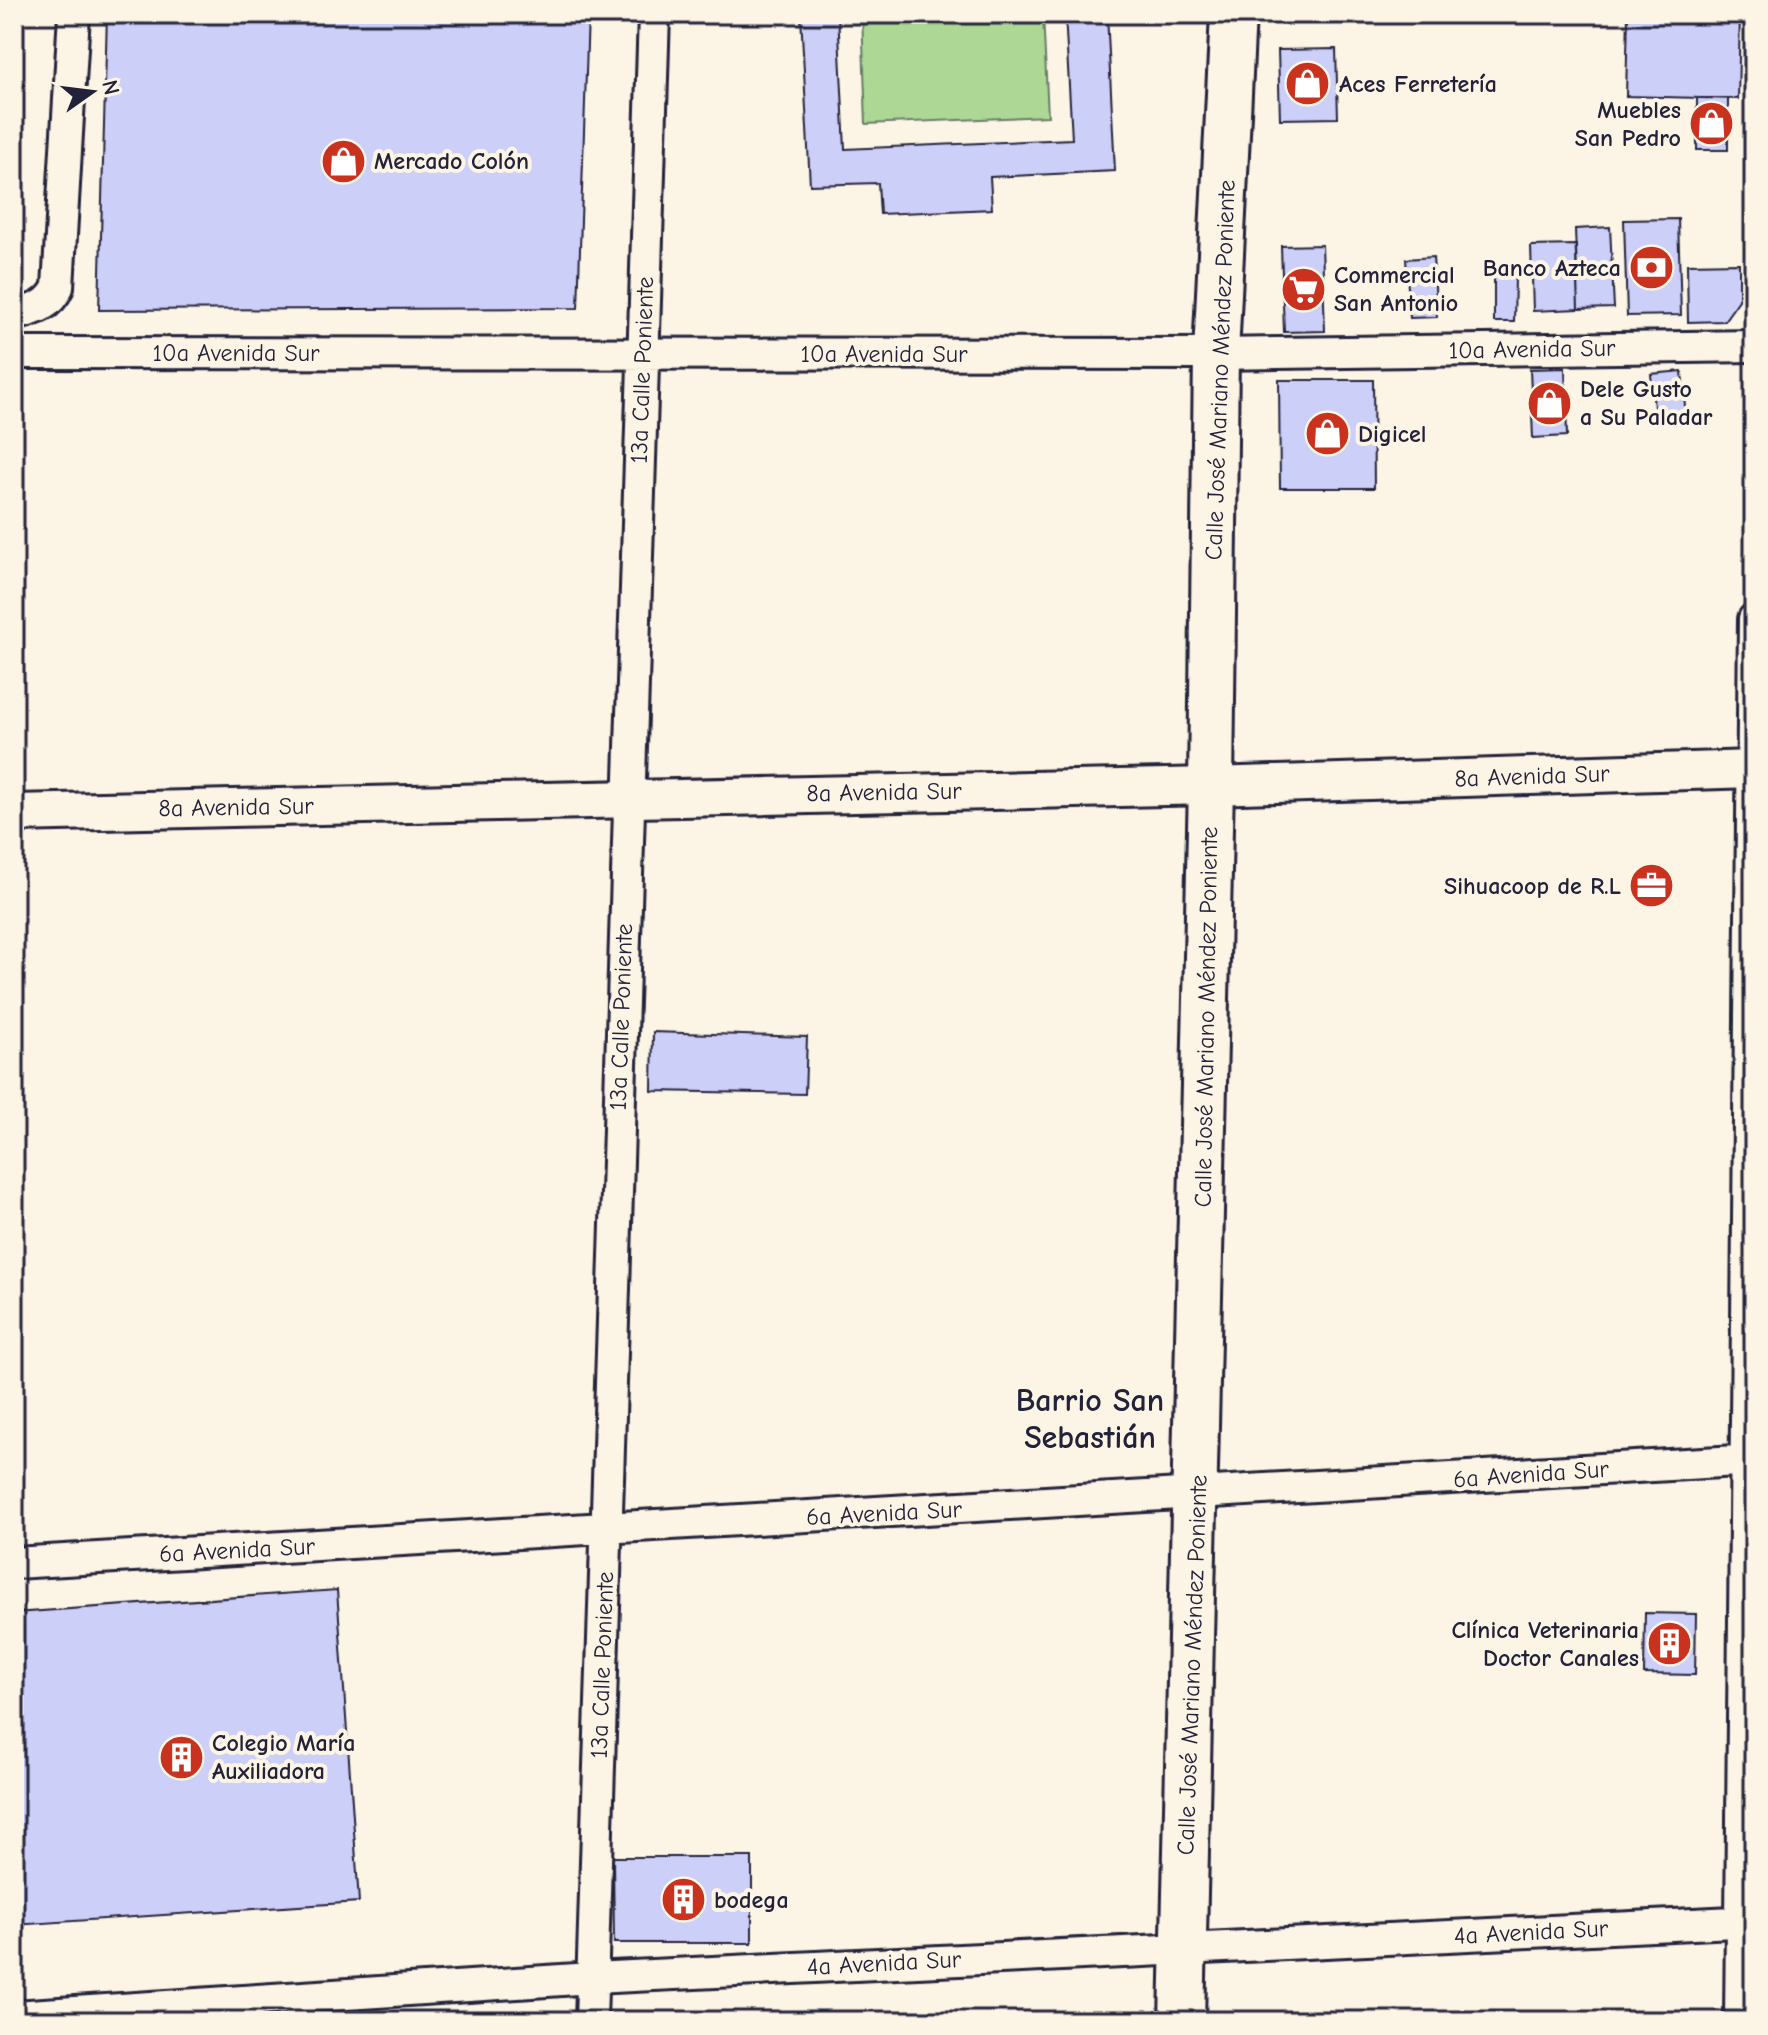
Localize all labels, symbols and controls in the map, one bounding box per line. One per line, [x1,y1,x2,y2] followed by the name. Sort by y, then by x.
[52,52,132,132] north arrow
[1284,60,1332,108] shop icon: Aces Ferretería
[1339,70,1497,98] place label: Aces Ferretería
[96,77,125,98] text: N
[1575,96,1681,152] place label: Muebles San Pedro
[1688,100,1736,148] shop icon: Muebles San Pedro
[319,137,367,185] shop icon: Mercado Colón
[374,147,529,175] place label: Mercado Colón
[1199,179,1241,561] street label: Calle José Mariano Méndez Poniente
[1628,244,1676,292] bank icon: Banco Azteca
[1483,254,1621,282] place label: Banco Azteca
[1334,261,1458,317] place label: Commercial San Antonio
[1279,265,1327,313] supermarket icon: Commercial San Antonio
[625,276,659,464] street label: 13a Calle Poniente
[1448,334,1616,364] street label: 10a Avenida Sur
[153,339,320,367] street label: 10a Avenida Sur
[801,340,968,368] street label: 10a Avenida Sur
[1580,375,1713,431] place label: Dele Gusto a Su Paladar
[1525,379,1573,427] shop icon: Dele Gusto a Su Paladar
[1303,410,1351,458] shop icon: Digicel
[1358,420,1427,448] place label: Digicel
[1454,759,1610,793] street label: 8a Avenida Sur
[806,777,962,807] street label: 8a Avenida Sur
[158,792,314,822] street label: 8a Avenida Sur
[1189,826,1223,1208] street label: Calle José Mariano Méndez Poniente
[1628,862,1676,910] office icon: Sihuacoop de R.L
[1444,872,1621,900] place label: Sihuacoop de R.L
[604,923,638,1111] street label: 13a Calle Poniente
[1016,1382,1164,1456] district label: Barrio San Sebastián
[1452,1455,1610,1493] street label: 6a Avenida Sur
[1171,1474,1213,1856] street label: Calle José Mariano Méndez Poniente
[805,1495,963,1531] street label: 6a Avenida Sur
[158,1532,316,1568] street label: 6a Avenida Sur
[585,1571,619,1759] street label: 13a Calle Poniente
[1451,1616,1639,1672] place label: Clínica Veterinaria Doctor Canales
[1646,1620,1694,1668] building icon: Clínica Veterinaria Doctor Canales
[212,1729,356,1785] place label: Colegio María Auxiliadora
[157,1733,205,1781] building icon: Colegio María Auxiliadora
[659,1876,707,1924] building icon: bodega
[714,1886,789,1914] place label: bodega
[1453,1914,1609,1950] street label: 4a Avenida Sur
[806,1945,962,1981] street label: 4a Avenida Sur

